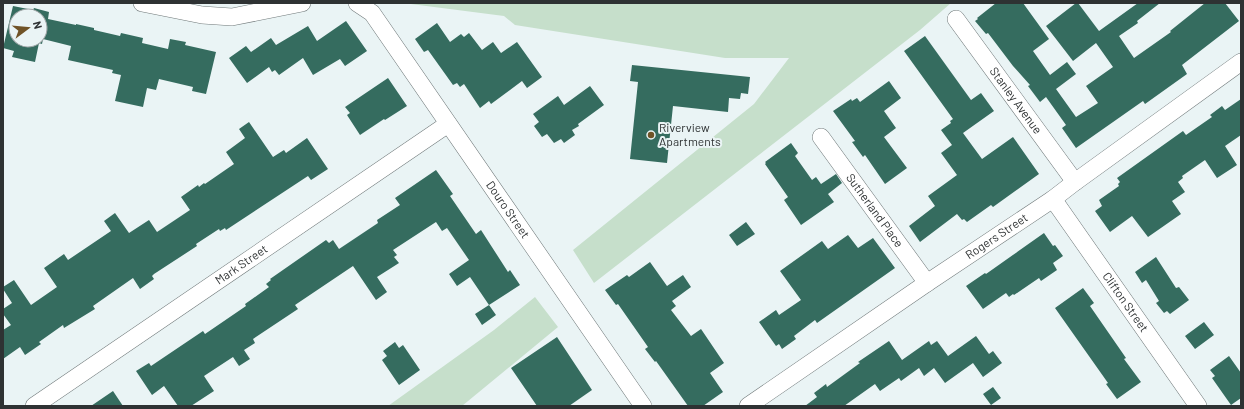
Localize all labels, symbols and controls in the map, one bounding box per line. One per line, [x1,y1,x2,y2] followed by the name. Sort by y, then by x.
[8,8,48,48] north arrow
[31,20,45,30] text: N
[987,64,1045,136] street label: Stanley Avenue
[659,120,721,148] place label: Riverview Apartments
[646,130,656,140] marker: Riverview Apartments
[844,170,907,250] street label: Sutherland Place
[484,178,533,240] street label: Douro Street
[962,210,1030,261] street label: Rogers Street
[212,241,270,287] street label: Mark Street
[1100,269,1152,334] street label: Clifton Street

